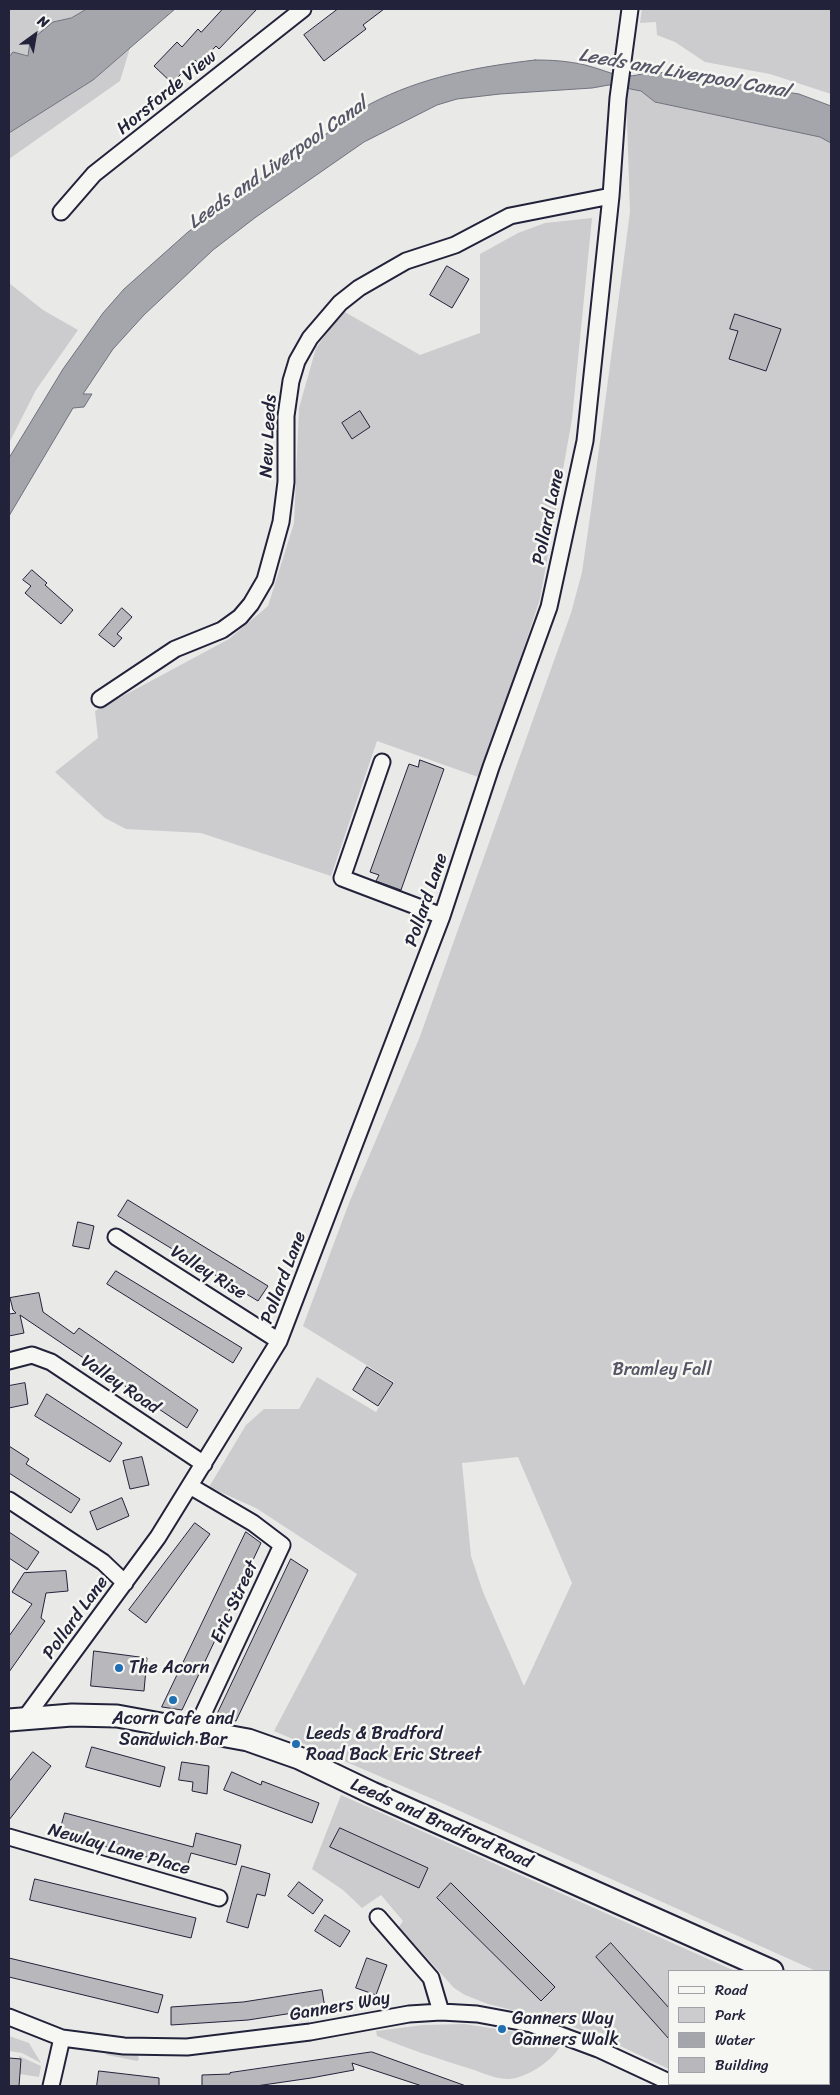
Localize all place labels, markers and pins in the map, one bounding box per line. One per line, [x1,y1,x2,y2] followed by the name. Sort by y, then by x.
[129,1657,209,1679] place label: The Acorn
[113,1662,125,1674] marker: The Acorn
[167,1694,179,1706] marker: Acorn Cafe and Sandwich Bar
[112,1708,234,1750] place label: Acorn Cafe and Sandwich Bar
[306,1723,481,1766] place label: Leeds & Bradford Road Back Eric Street
[290,1738,302,1750] marker: Leeds & Bradford Road Back Eric Street
[512,2008,619,2050] place label: Ganners Way Ganners Walk
[496,2023,508,2035] marker: Ganners Way Ganners Walk

